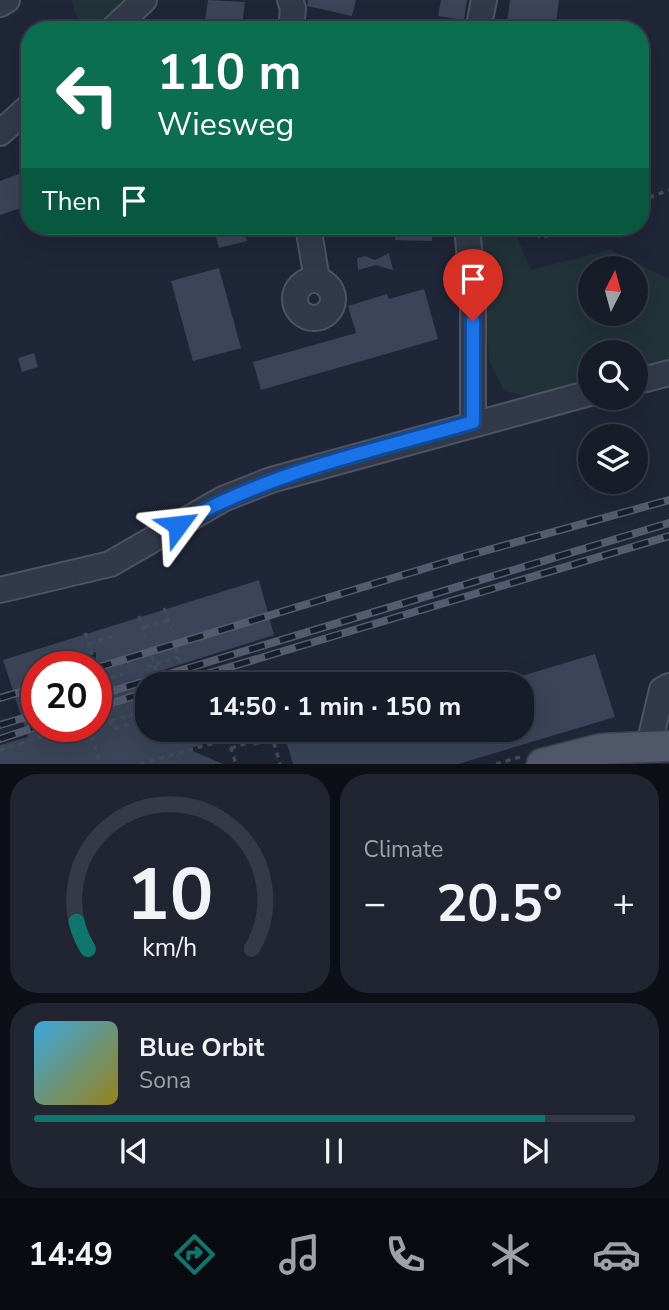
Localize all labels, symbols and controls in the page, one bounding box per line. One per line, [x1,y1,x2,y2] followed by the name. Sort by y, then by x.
[157,39,301,106] text: 110 m
[42,49,133,140] icon: left
[157,103,294,146] text: Wiesweg
[115,182,153,220] icon: arrive
[42,184,101,219] text: Then
[443,249,503,321] pin
[578,256,648,326] north arrow
[578,256,648,494] map controls
[454,260,492,298] icon: arrive
[578,340,648,410] button: search
[578,424,648,494] button: layers
[141,488,215,562] position arrow
[21,651,112,742] speed limit sign: 20
[208,689,461,724] text: 14:50 · 1 min · 150 m
[364,834,443,865] text: Climate
[126,846,213,946] text: 10
[436,868,562,939] text: 20.5°
[364,878,386,929] text: −
[612,878,635,929] text: +
[142,931,197,965] text: km/h
[139,1030,264,1065] text: Blue Orbit
[139,1065,191,1096] text: Sona
[115,1132,153,1170] icon: previous
[315,1132,353,1170] icon: pause
[516,1132,554,1170] icon: next
[170,1230,219,1279] icon: directions
[275,1230,324,1279] icon: music
[381,1230,430,1279] icon: phone
[486,1230,535,1279] icon: climate
[592,1230,641,1279] icon: car
[28,1233,113,1276] text: 14:49

